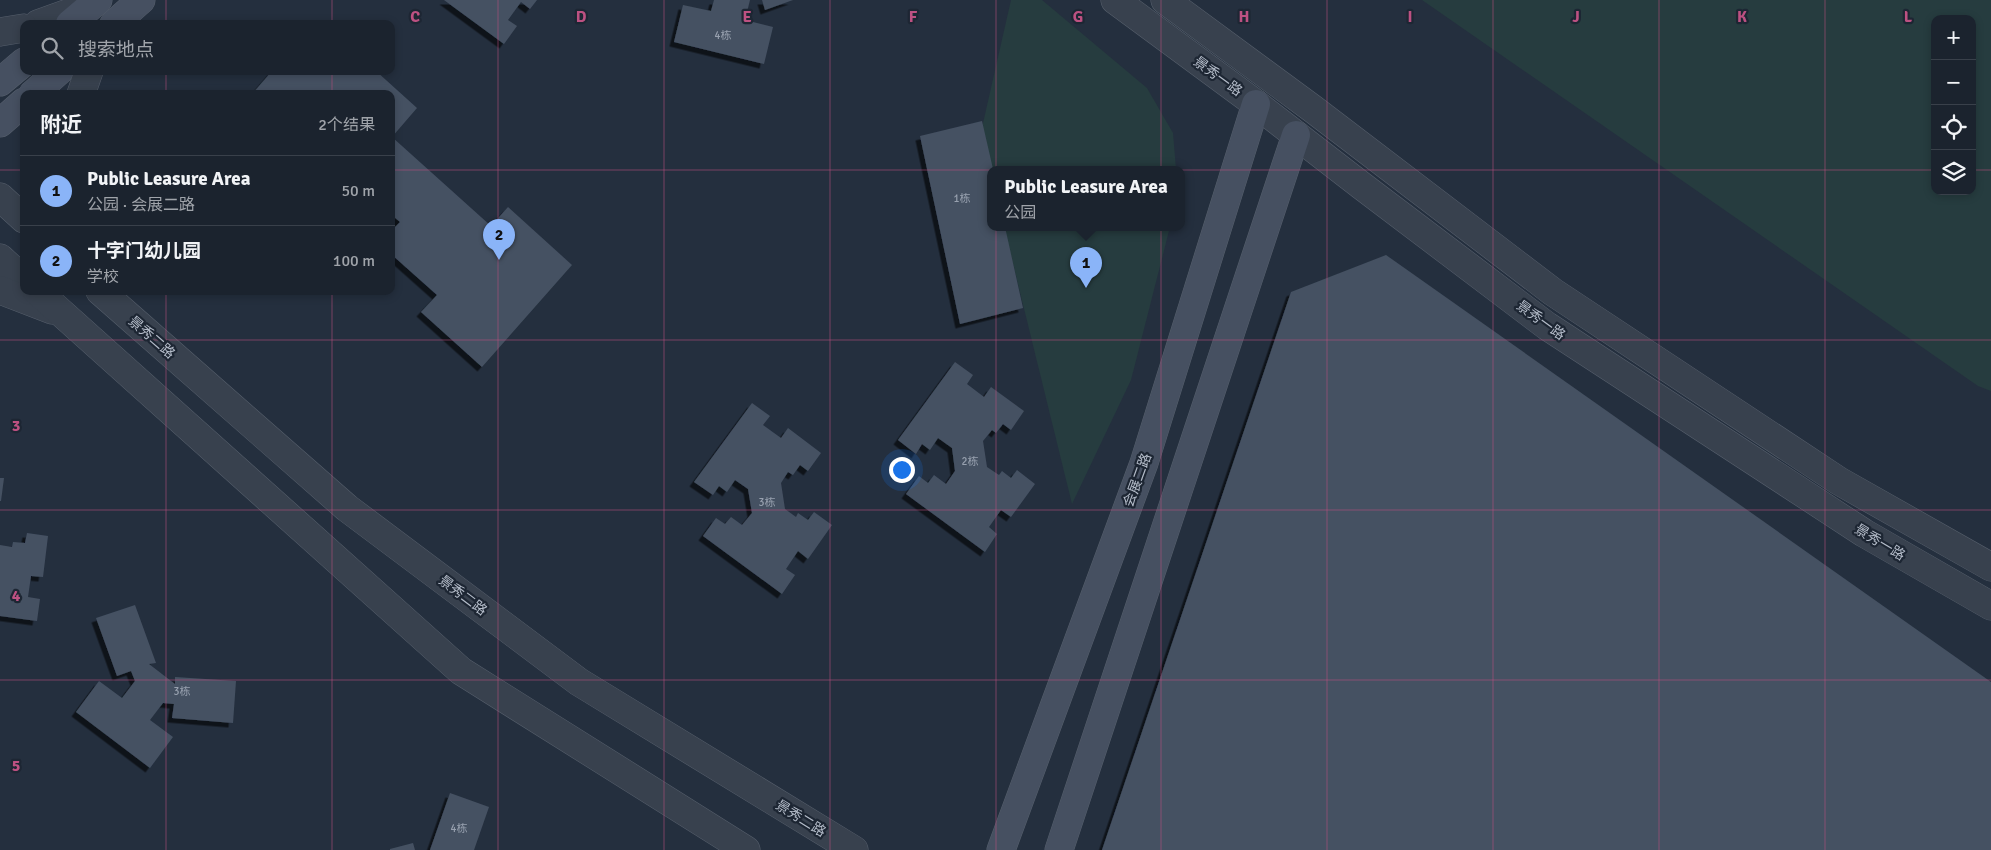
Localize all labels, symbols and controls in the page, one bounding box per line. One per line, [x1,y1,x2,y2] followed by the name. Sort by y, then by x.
[410,7,420,27] text: C
[576,7,587,27] text: D
[742,7,752,27] text: E
[909,7,918,27] text: F
[1073,7,1083,27] text: G
[1239,7,1249,27] text: H
[1407,7,1413,27] text: I
[1572,7,1580,27] text: J
[1737,7,1747,27] text: K
[1904,7,1913,27] text: L
[1931,15,1976,195] map controls
[1931,15,1976,60] button: +
[20,20,395,75] search box
[715,29,731,42] house number: 4栋
[38,34,66,62] icon: search
[78,38,154,62] text: 搜索地点
[1190,53,1245,100] street label: 景秀一路
[1931,60,1976,105] button: −
[1931,105,1976,150] button: locate
[40,112,82,138] text: 附近
[318,115,375,135] text: 2个结果
[1931,150,1976,195] button: layers
[987,166,1185,231] popup
[87,167,250,191] text: Public Leasure Area
[1004,175,1168,199] text: Public Leasure Area
[52,181,60,201] text: 1
[341,181,375,201] text: 50 m
[954,192,970,205] house number: 1栋
[87,195,195,215] text: 公园 · 会展二路
[1004,203,1036,223] text: 公园
[483,219,515,260] pin: 2
[87,239,201,263] text: 十字门幼儿园
[1070,247,1102,288] pin: 1
[52,251,60,271] text: 2
[333,251,375,271] text: 100 m
[87,267,119,287] text: 学校
[1513,297,1568,344] street label: 景秀一路
[125,313,178,362] street label: 景秀二路
[12,416,20,436] text: 3
[1120,451,1155,509] street label: 会展二路
[962,455,978,468] house number: 2栋
[889,457,915,483] your location
[759,496,775,509] house number: 3栋
[1851,521,1908,564] street label: 景秀一路
[435,572,490,619] street label: 景秀二路
[12,586,21,606] text: 4
[174,685,190,698] house number: 3栋
[12,756,20,776] text: 5
[772,796,829,840] street label: 景秀二路
[451,822,467,835] house number: 4栋

